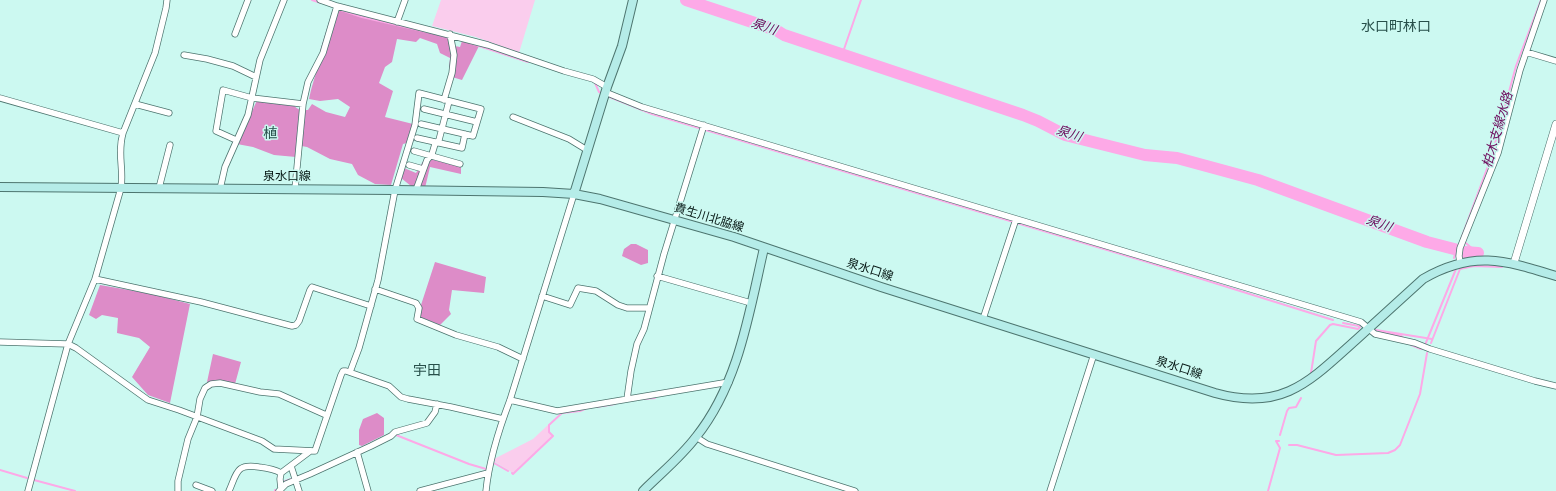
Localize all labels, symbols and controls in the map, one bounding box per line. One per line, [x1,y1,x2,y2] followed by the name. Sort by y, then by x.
[749,15,779,39] water label: 泉川
[1361,19,1431,35] district label: 水口町林口
[1480,90,1516,170] water label: 柏木支線水路
[1054,123,1084,145] water label: 泉川
[263,126,277,142] district label: 植
[263,170,311,184] street label: 泉水口線
[672,201,746,235] street label: 貴生川北脇線
[1364,212,1394,236] water label: 泉川
[845,256,895,284] street label: 泉水口線
[1154,354,1204,382] street label: 泉水口線
[413,363,441,379] district label: 宇田

